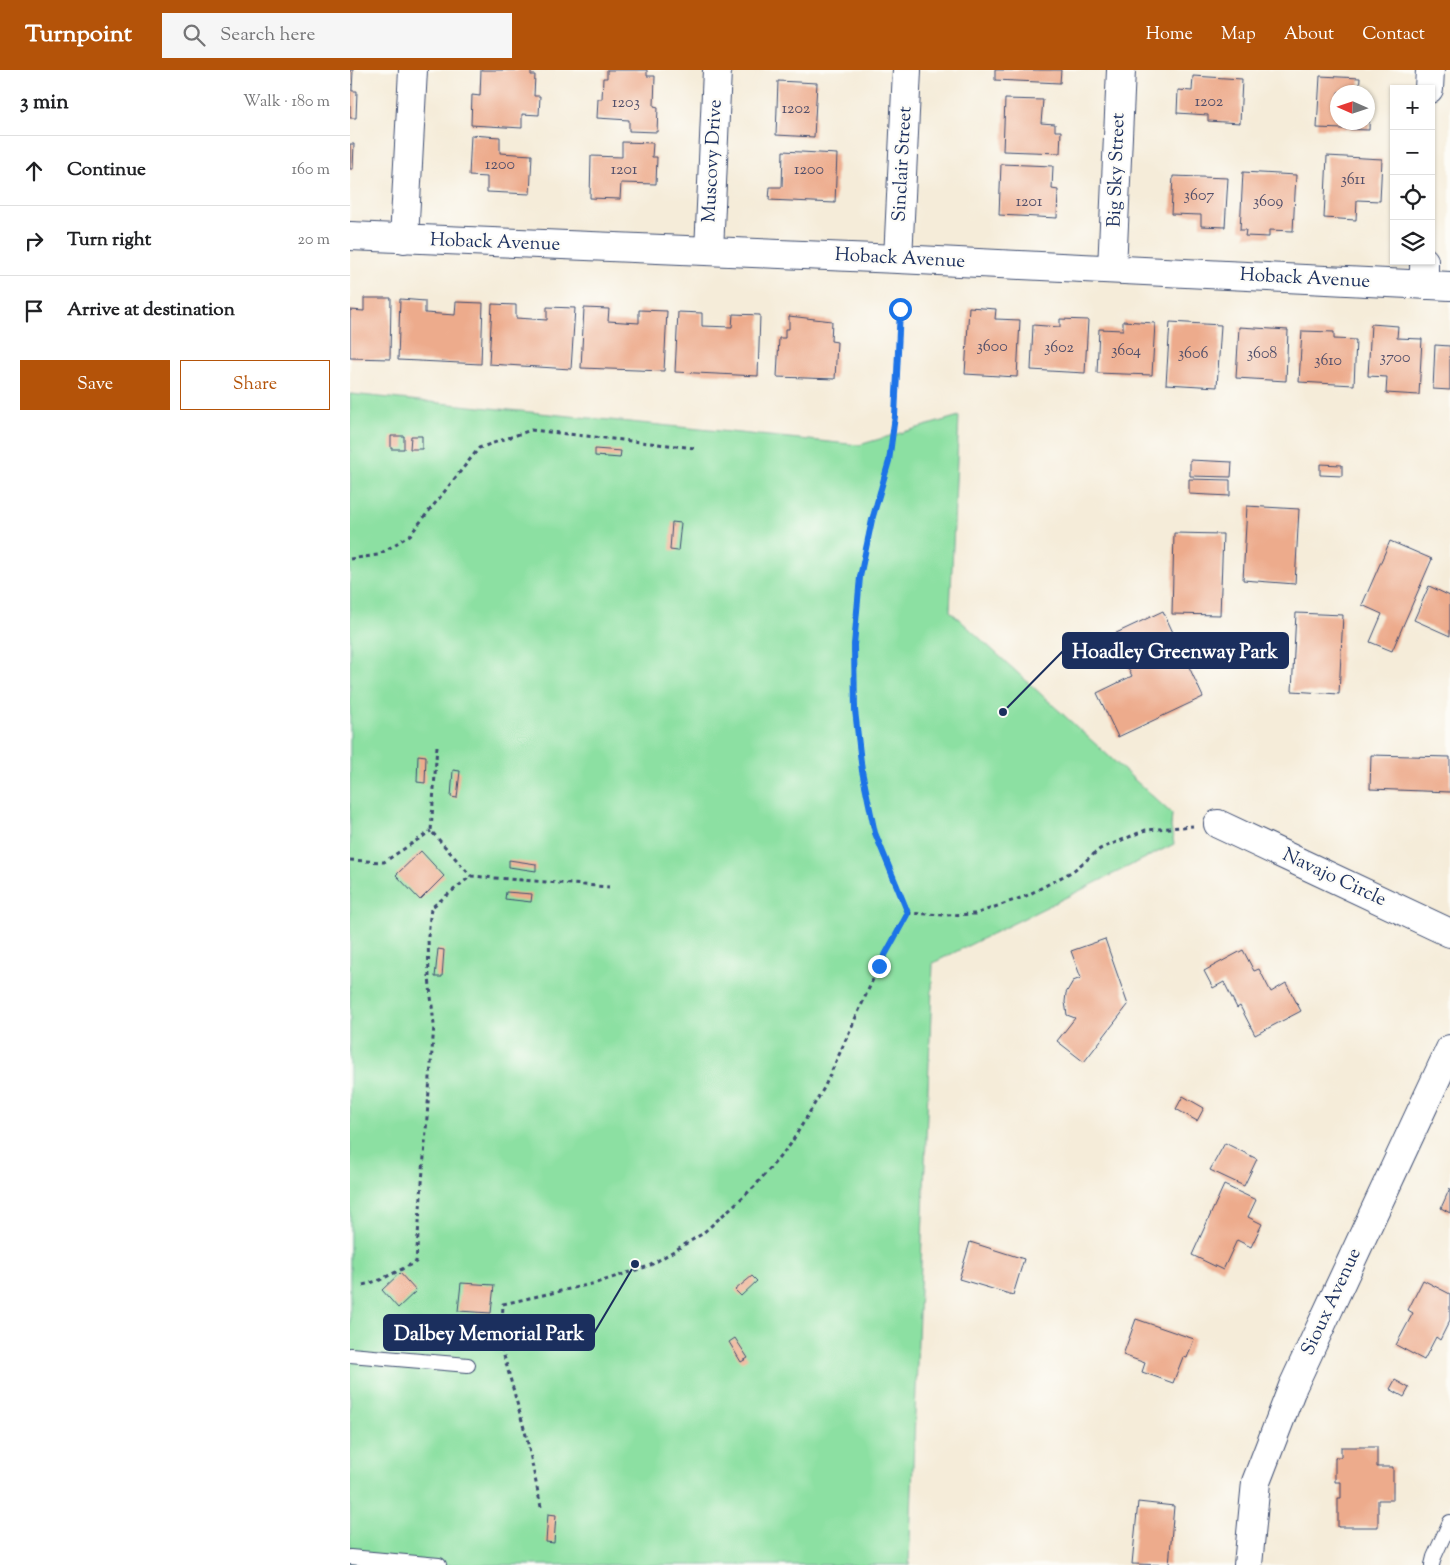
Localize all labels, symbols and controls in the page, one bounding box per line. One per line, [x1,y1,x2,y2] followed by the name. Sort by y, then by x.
[162,13,512,58] search box
[25,18,132,52] text: Turnpoint
[180,21,208,49] icon: search
[220,22,315,49] text: Search here
[1146,22,1193,48] text: Home
[1221,22,1256,48] text: Map
[1284,22,1334,48] text: About
[1362,22,1425,48] text: Contact
[1330,85,1375,130] north arrow
[1390,85,1435,265] map controls
[1390,85,1435,130] button: +
[20,88,69,118] text: 3 min
[243,91,330,114] text: Walk · 180 m
[1195,91,1224,114] house number: 1202
[612,92,640,115] house number: 1203
[782,98,811,121] house number: 1202
[696,99,730,223] street label: Muscovy Drive
[886,105,920,223] street label: Sinclair Street
[1102,112,1133,228] street label: Big Sky Street
[1390,130,1435,175] button: −
[485,154,515,177] house number: 1200
[20,157,48,185] icon: ahead
[67,157,146,184] text: Continue
[292,159,330,182] text: 160 m
[611,159,638,182] house number: 1201
[794,159,824,182] house number: 1200
[1341,169,1366,192] house number: 3611
[1390,175,1435,220] button: locate
[1184,185,1214,208] house number: 3607
[1016,191,1043,214] house number: 1201
[1253,191,1283,214] house number: 3609
[1390,220,1435,265] button: layers
[20,227,48,255] icon: right
[67,227,151,254] text: Turn right
[429,227,561,259] street label: Hoback Avenue
[297,229,330,252] text: 20 m
[834,242,966,276] street label: Hoback Avenue
[1239,262,1371,296] street label: Hoback Avenue
[20,297,48,325] icon: arrive
[67,297,235,324] text: Arrive at destination
[889,298,912,321] route start
[976,336,1008,359] house number: 3600
[1044,337,1075,360] house number: 3602
[1111,340,1141,363] house number: 3604
[1178,343,1208,366] house number: 3606
[1247,343,1277,366] house number: 3608
[1379,347,1411,370] house number: 3700
[1314,350,1342,373] house number: 3610
[20,360,170,410] button: Save
[180,360,330,410] button: Share
[1063,633,1288,668] callout: Hoadley Greenway Park
[1072,639,1278,668] text: Hoadley Greenway Park
[1278,842,1390,914] street label: Navajo Circle
[868,955,891,978] route end
[1295,1244,1369,1360] street label: Sioux Avenue
[384,1315,594,1350] callout: Dalbey Memorial Park
[394,1321,584,1350] text: Dalbey Memorial Park

